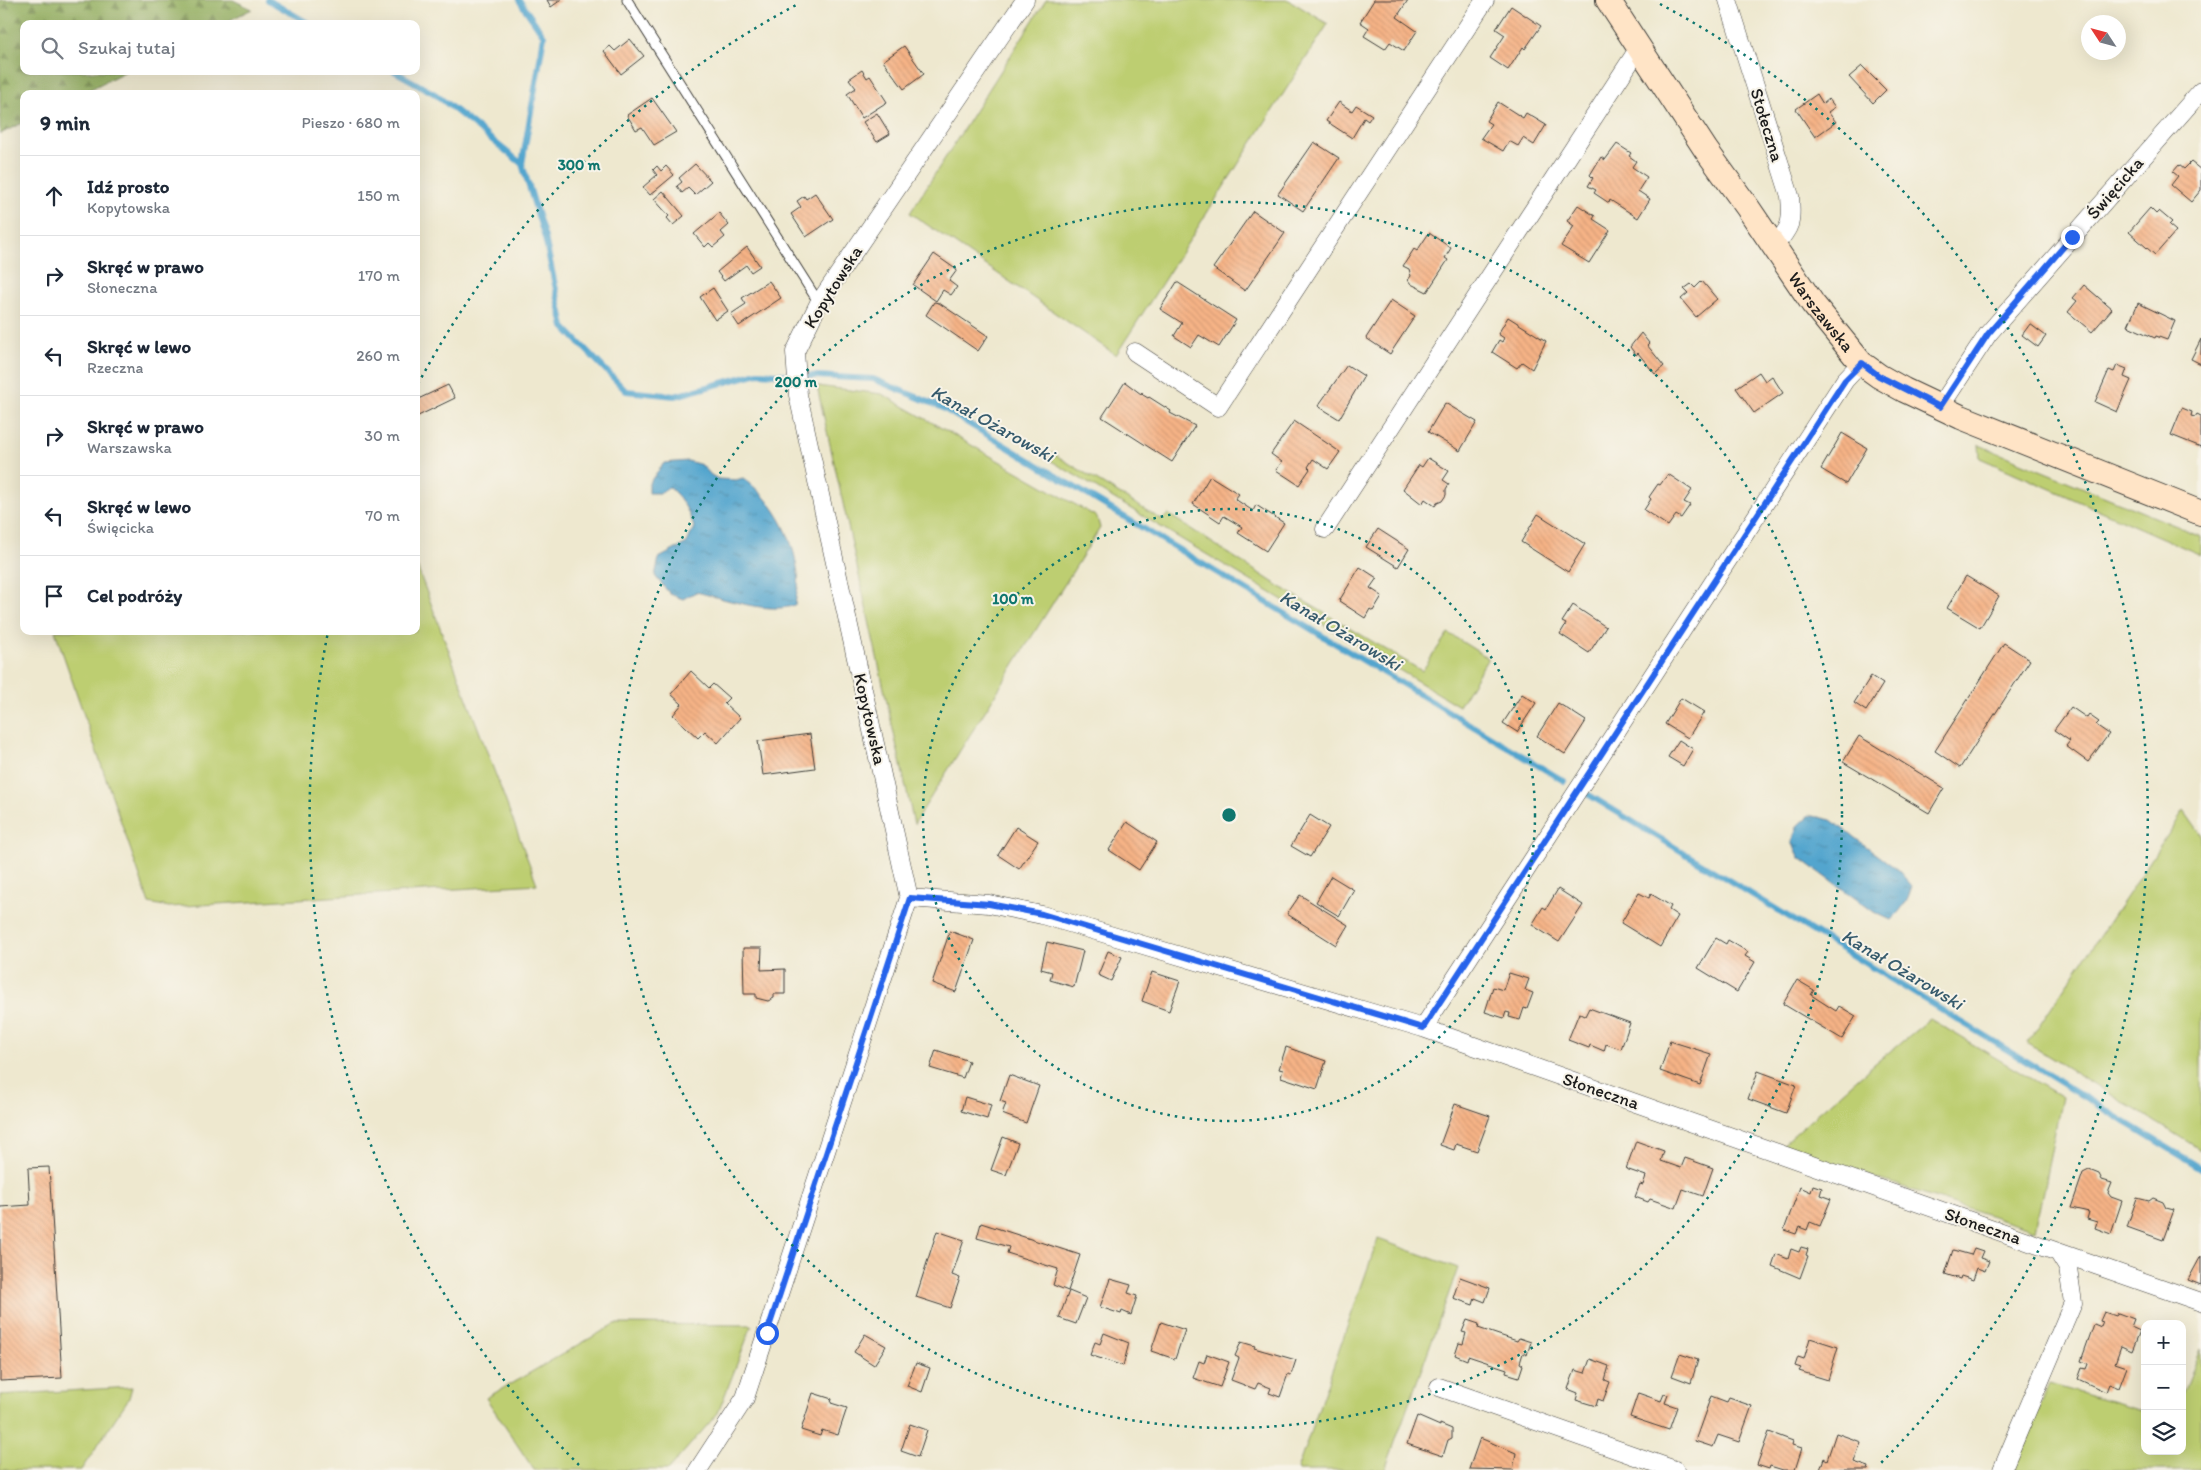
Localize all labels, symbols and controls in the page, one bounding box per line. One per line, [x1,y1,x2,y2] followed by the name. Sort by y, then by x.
[2081,15,2126,60] north arrow
[20,20,420,75] search box
[38,34,66,62] icon: search
[78,36,175,59] text: Szukaj tutaj
[1745,86,1789,165] street label: Stołeczna
[40,110,90,135] text: 9 min
[301,113,400,132] text: Pieszo · 680 m
[2082,152,2148,224] street label: Święcicka
[558,156,601,174] text: 300 m
[87,175,170,198] text: Idź prosto
[40,182,68,210] icon: ahead
[357,186,400,205] text: 150 m
[87,198,170,217] text: Kopytowska
[2061,226,2084,249] route end
[799,241,867,332] street label: Kopytowska
[87,255,204,278] text: Skręć w prawo
[40,262,68,290] icon: right
[358,266,400,285] text: 170 m
[1783,268,1859,357] street label: Warszawska
[87,278,157,297] text: Słoneczna
[87,335,191,358] text: Skręć w lewo
[40,342,68,370] icon: left
[356,346,400,365] text: 260 m
[87,358,143,377] text: Rzeczna
[775,373,818,391] text: 200 m
[927,380,1060,468] water label: Kanał Ożarowski
[87,415,204,438] text: Skręć w prawo
[40,422,68,450] icon: right
[364,426,400,445] text: 30 m
[87,438,172,457] text: Warszawska
[87,495,191,518] text: Skręć w lewo
[40,502,68,530] icon: left
[365,506,400,525] text: 70 m
[87,518,154,537] text: Święcicka
[40,582,68,610] icon: arrive
[87,584,182,607] text: Cel podróży
[1276,585,1408,677] water label: Kanał Ożarowski
[992,590,1034,608] text: 100 m
[849,671,891,768] street label: Kopytowska
[1220,806,1238,824] centre of rings
[1838,924,1970,1016] water label: Kanał Ożarowski
[1560,1068,1643,1115] street label: Słoneczna
[1942,1203,2025,1250] street label: Słoneczna
[2141,1320,2186,1455] map controls
[2141,1320,2186,1365] button: +
[756,1322,779,1345] route start
[2141,1365,2186,1410] button: −
[2141,1410,2186,1455] button: layers

